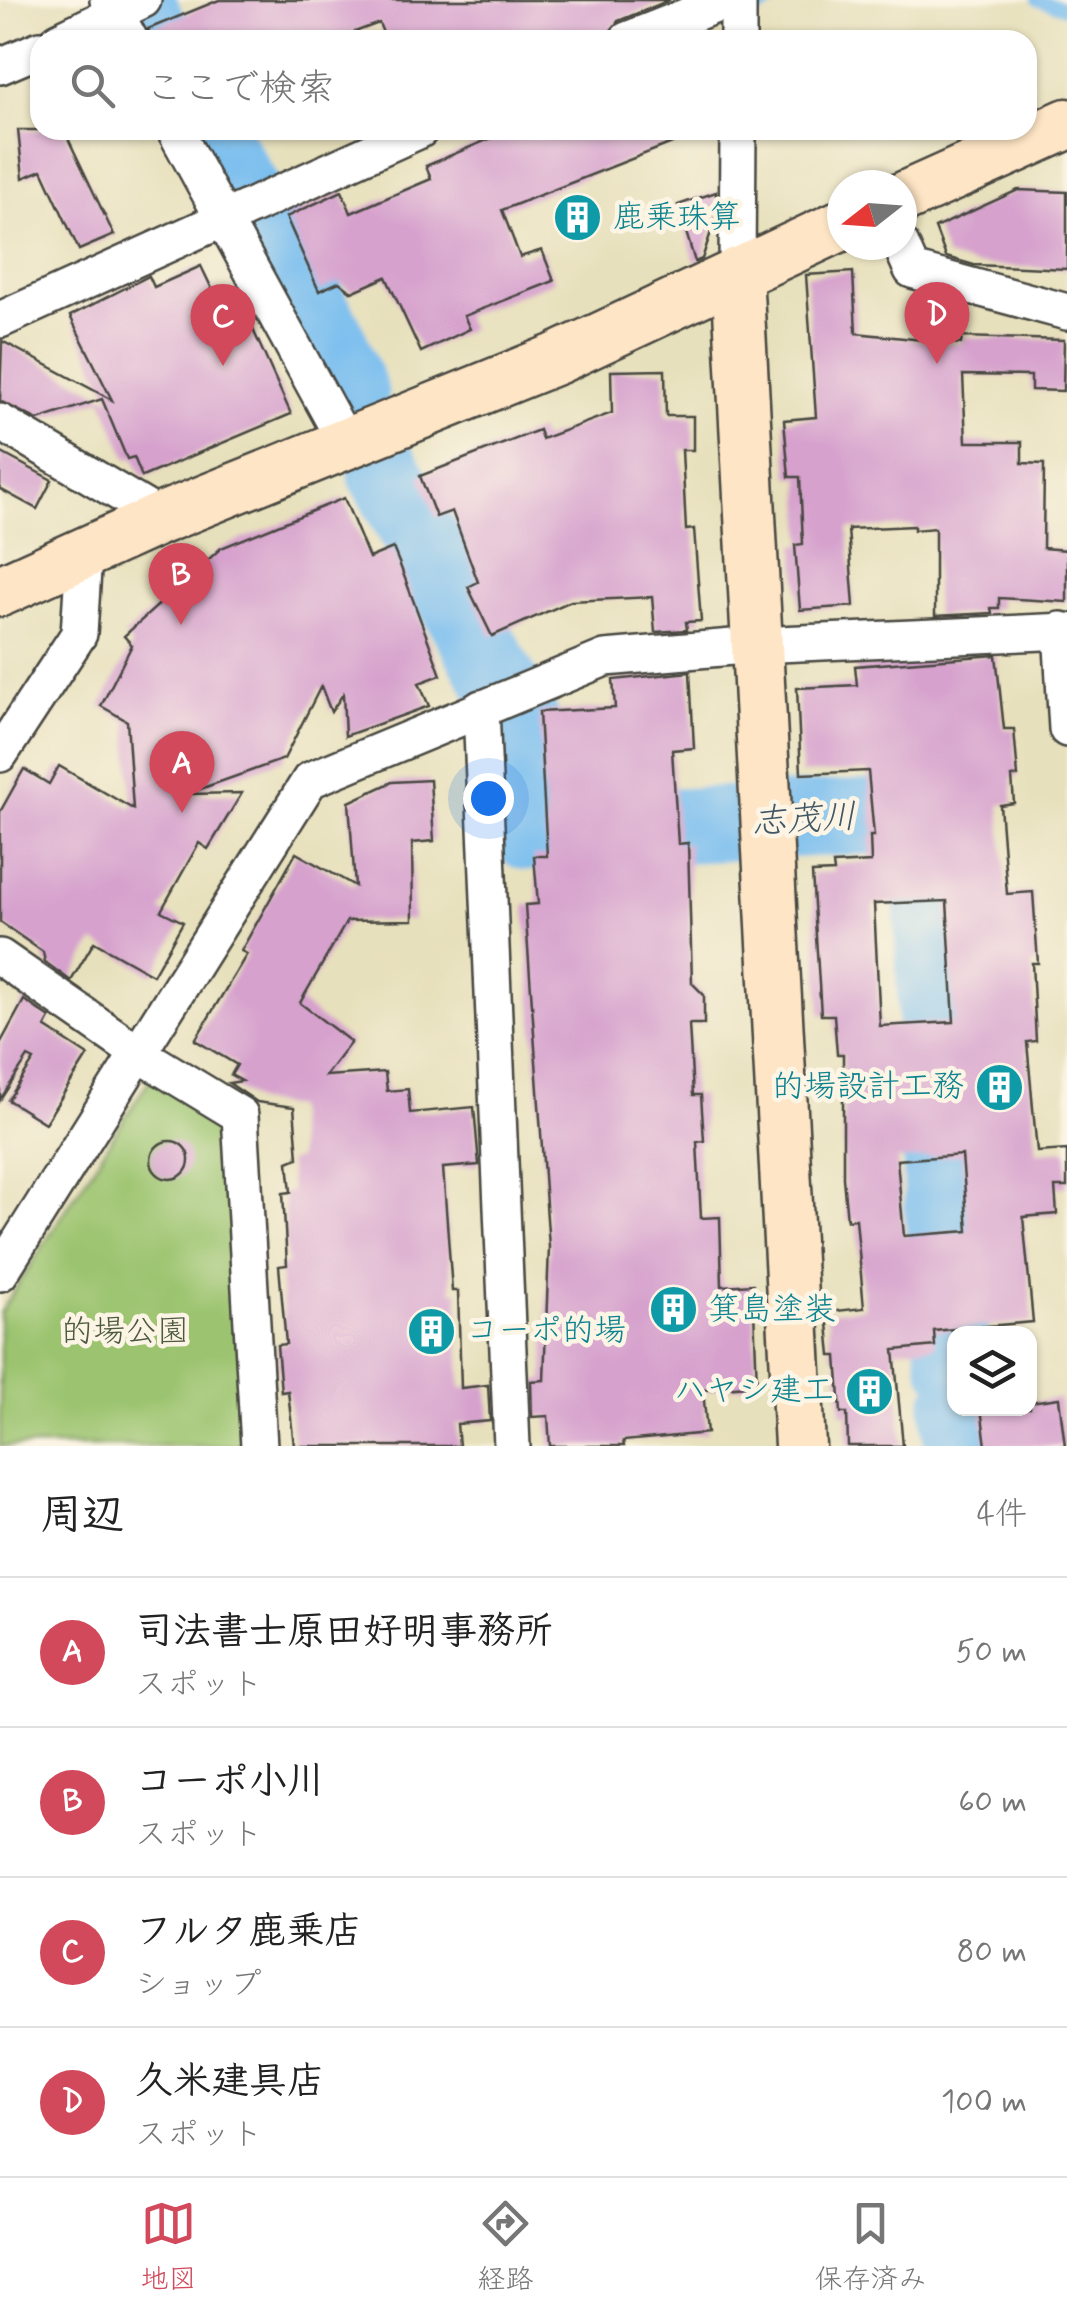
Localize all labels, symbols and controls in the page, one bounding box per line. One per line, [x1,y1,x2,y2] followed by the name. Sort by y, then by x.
[30,30,1037,140] search box
[65,58,120,113] icon: search
[145,65,335,114] text: ここで検索
[827,170,917,260] north arrow
[552,192,604,244] building icon: 鹿乗珠算
[613,197,741,239] place label: 鹿乗珠算
[904,282,970,364] pin: D
[190,284,256,366] pin: C
[148,542,214,625] pin: B
[150,730,214,813] pin: A
[463,773,514,824] your location
[750,794,858,846] water label: 志茂川
[973,1061,1025,1113] building icon: 的場設計工務
[772,1066,964,1108] place label: 的場設計工務
[647,1284,699,1336] building icon: 箕島塗装
[708,1289,836,1331] place label: 箕島塗装
[405,1305,457,1357] building icon: コーポ的場
[466,1310,626,1352] place label: コーポ的場
[61,1311,189,1353] park label: 的場公園
[947,1326,1037,1416] map controls
[947,1326,1037,1416] button: layers
[843,1365,895,1417] building icon: ハヤシ建工
[674,1370,834,1412] place label: ハヤシ建工
[40,1489,124,1544] text: 周辺
[976,1494,1027,1536] text: 4件
[135,1608,553,1657] text: 司法書士原田好明事務所
[62,1631,83,1673] text: A
[955,1631,1027,1673] text: 50 m
[135,1664,263,1706] text: スポット
[135,1758,325,1807] text: コーポ小川
[62,1781,83,1823] text: B
[958,1781,1027,1823] text: 60 m
[135,1814,263,1856] text: スポット
[135,1908,362,1957] text: フルタ鹿乗店
[61,1931,84,1973] text: C
[957,1931,1027,1973] text: 80 m
[135,1964,262,2006] text: ショップ
[135,2058,325,2107] text: 久米建具店
[61,2081,84,2123] text: D
[941,2081,1027,2123] text: 100 m
[135,2114,263,2156] text: スポット
[140,2196,197,2299] tab: 地図
[477,2196,534,2299] tab: 経路
[814,2196,927,2299] tab: 保存済み

